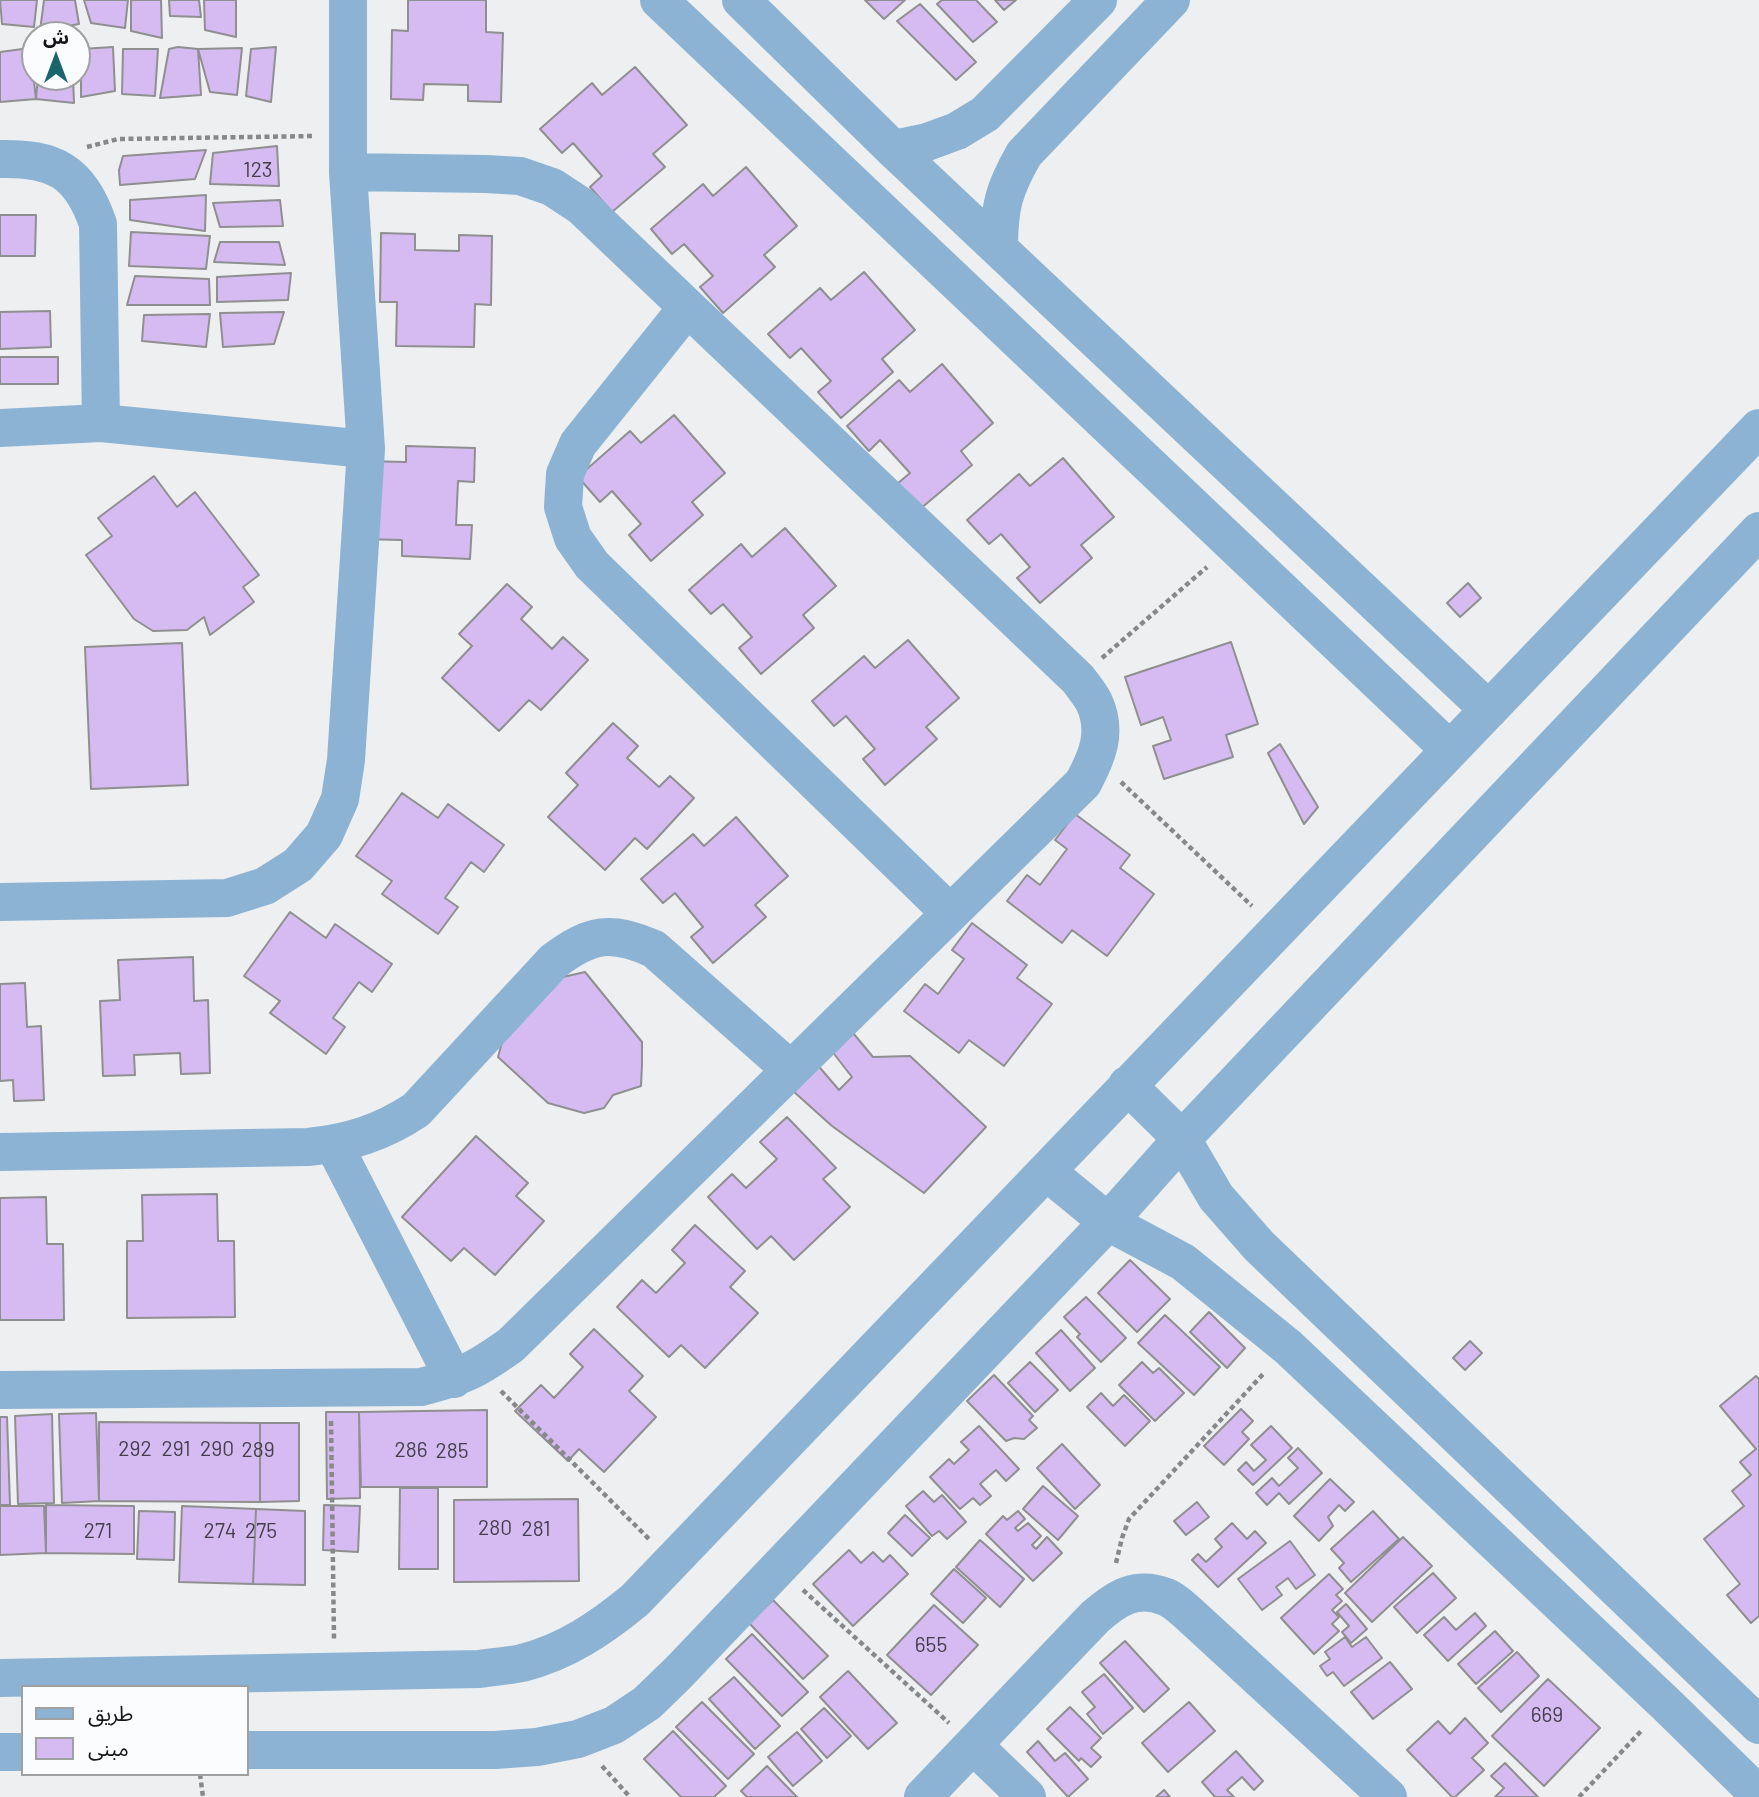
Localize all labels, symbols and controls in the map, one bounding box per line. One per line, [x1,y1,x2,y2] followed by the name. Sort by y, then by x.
[21,21,91,91] north arrow
[43,25,69,48] text: ش
[243,157,273,183] house number: 123
[118,1436,152,1462] house number: 292
[161,1436,191,1462] house number: 291
[200,1436,234,1462] house number: 290
[241,1437,275,1463] house number: 289
[394,1437,428,1463] house number: 286
[436,1438,468,1464] house number: 285
[478,1515,512,1541] house number: 280
[522,1516,550,1542] house number: 281
[84,1518,112,1544] house number: 271
[204,1518,236,1544] house number: 274
[245,1518,277,1544] house number: 275
[915,1632,947,1658] house number: 655
[21,1685,248,1776] legend
[88,1700,133,1725] text: طريق
[1531,1702,1563,1728] house number: 669
[88,1735,129,1760] text: مبنى

